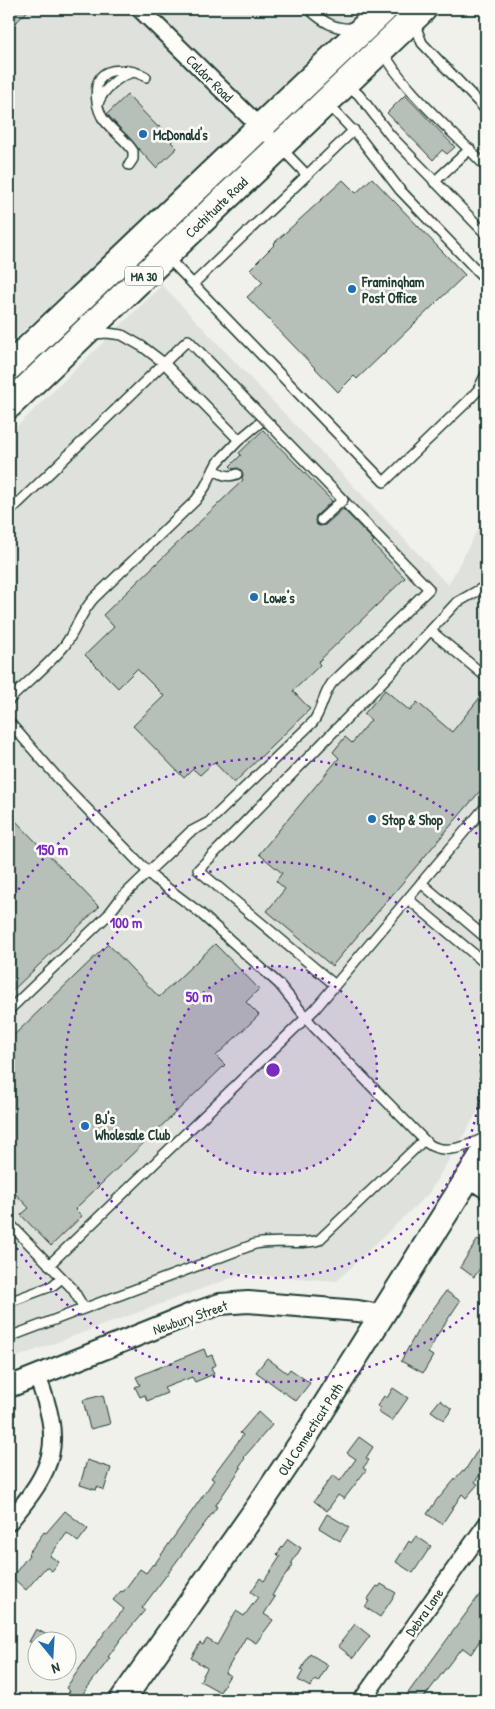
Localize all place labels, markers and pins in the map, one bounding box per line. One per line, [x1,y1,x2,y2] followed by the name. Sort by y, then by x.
[153,125,208,144] place label: McDonald's
[137,128,149,140] marker: McDonald's
[361,272,425,307] place label: Framingham Post Office
[346,283,358,295] marker: Framingham Post Office
[264,588,295,607] place label: Lowe's
[248,591,260,603] marker: Lowe's
[382,810,444,831] place label: Stop & Shop
[366,813,378,825] marker: Stop & Shop
[264,1061,282,1079] centre of rings
[95,1109,171,1144] place label: BJ's Wholesale Club
[79,1120,91,1132] marker: BJ's Wholesale Club

